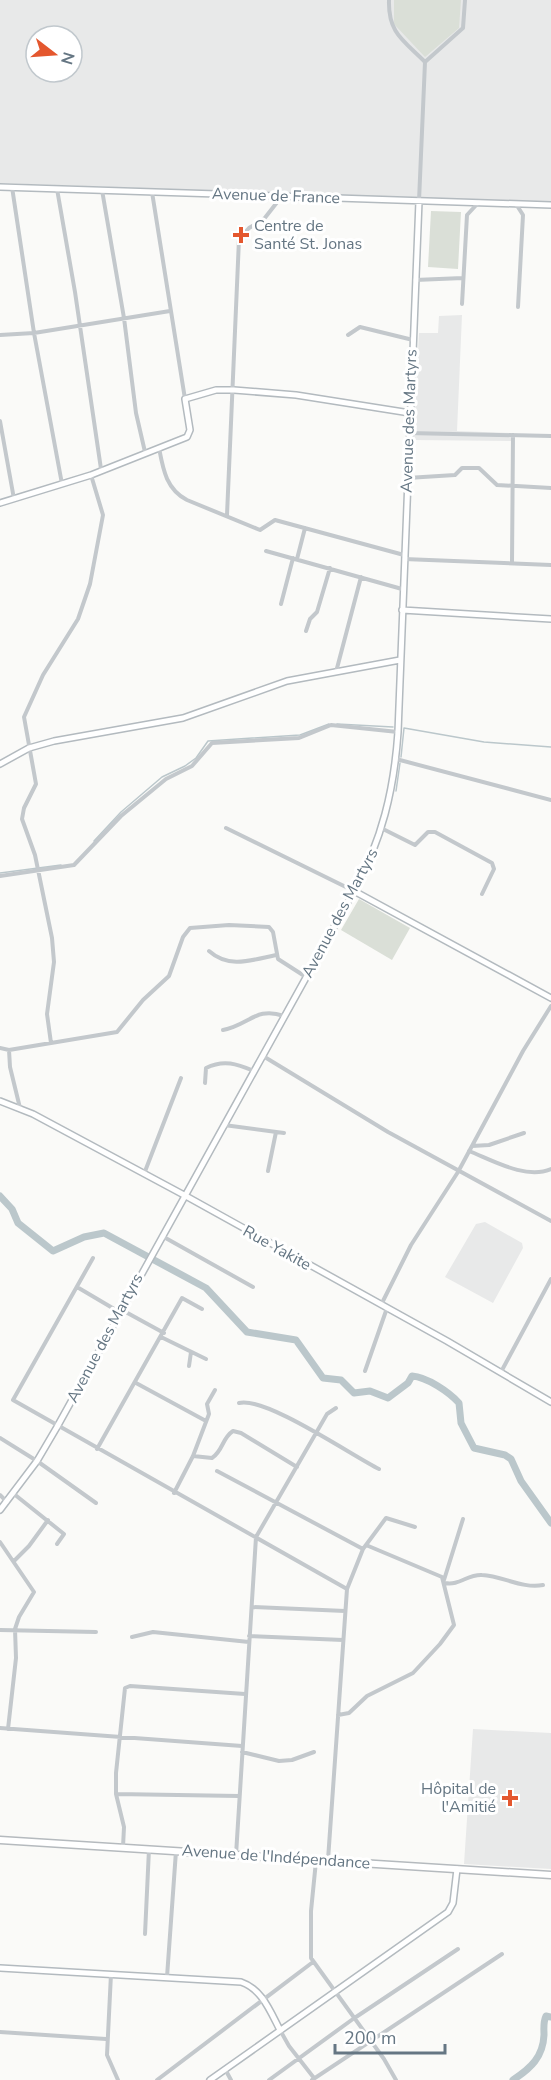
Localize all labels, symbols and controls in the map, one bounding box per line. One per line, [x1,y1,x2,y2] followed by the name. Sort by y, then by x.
[24,24,84,84] north arrow
[55,49,80,67] text: N
[212,183,340,209] street label: Avenue de France
[254,215,362,255] place label: Centre de Santé St. Jonas
[232,226,250,244] marker: Centre de Santé St. Jonas
[395,349,423,493] street label: Avenue des Martyrs
[297,844,383,982] street label: Avenue des Martyrs
[239,1220,315,1276] street label: Rue Yakite
[62,1269,148,1407] street label: Avenue des Martyrs
[421,1778,496,1818] place label: Hôpital de l'Amitié
[501,1789,519,1807] marker: Hôpital de l'Amitié
[181,1839,371,1875] street label: Avenue de l'Indépendance
[335,2017,444,2055] scale bar
[344,2026,396,2050] text: 200 m

